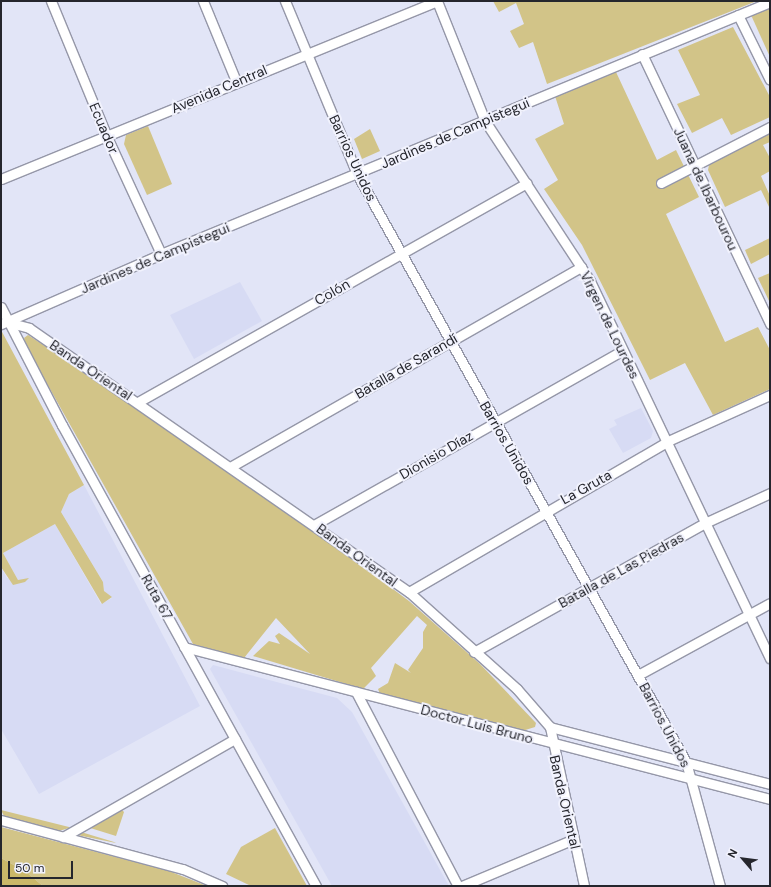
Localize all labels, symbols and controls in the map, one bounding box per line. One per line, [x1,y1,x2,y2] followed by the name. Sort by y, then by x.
[169,61,269,117] street label: Avenida Central
[378,94,532,172] street label: Jardines de Campistegui
[86,100,122,156] street label: Ecuador
[326,112,380,204] street label: Barrios Unidos
[670,125,742,253] street label: Juana de Ibarbourou
[78,219,232,297] street label: Jardines de Campistegui
[577,269,643,381] street label: Virgen de Lourdes
[311,275,353,309] street label: Colón
[352,330,460,402] street label: Batalla de Sarandí
[47,336,135,404] street label: Banda Oriental
[476,398,538,488] street label: Barrios Unidos
[396,427,476,483] street label: Dionisio Díaz
[558,466,614,508] street label: La Gruta
[313,520,401,590] street label: Banda Oriental
[555,529,687,611] street label: Batalla de Las Piedras
[138,571,176,623] street label: Ruta 67
[636,680,694,770] street label: Barrios Unidos
[419,701,535,747] street label: Doctor Luis Bruno
[546,753,584,851] street label: Banda Oriental
[723,839,763,879] north arrow
[724,847,740,860] text: N
[10,853,75,879] scale bar
[15,860,44,876] text: 50 m

